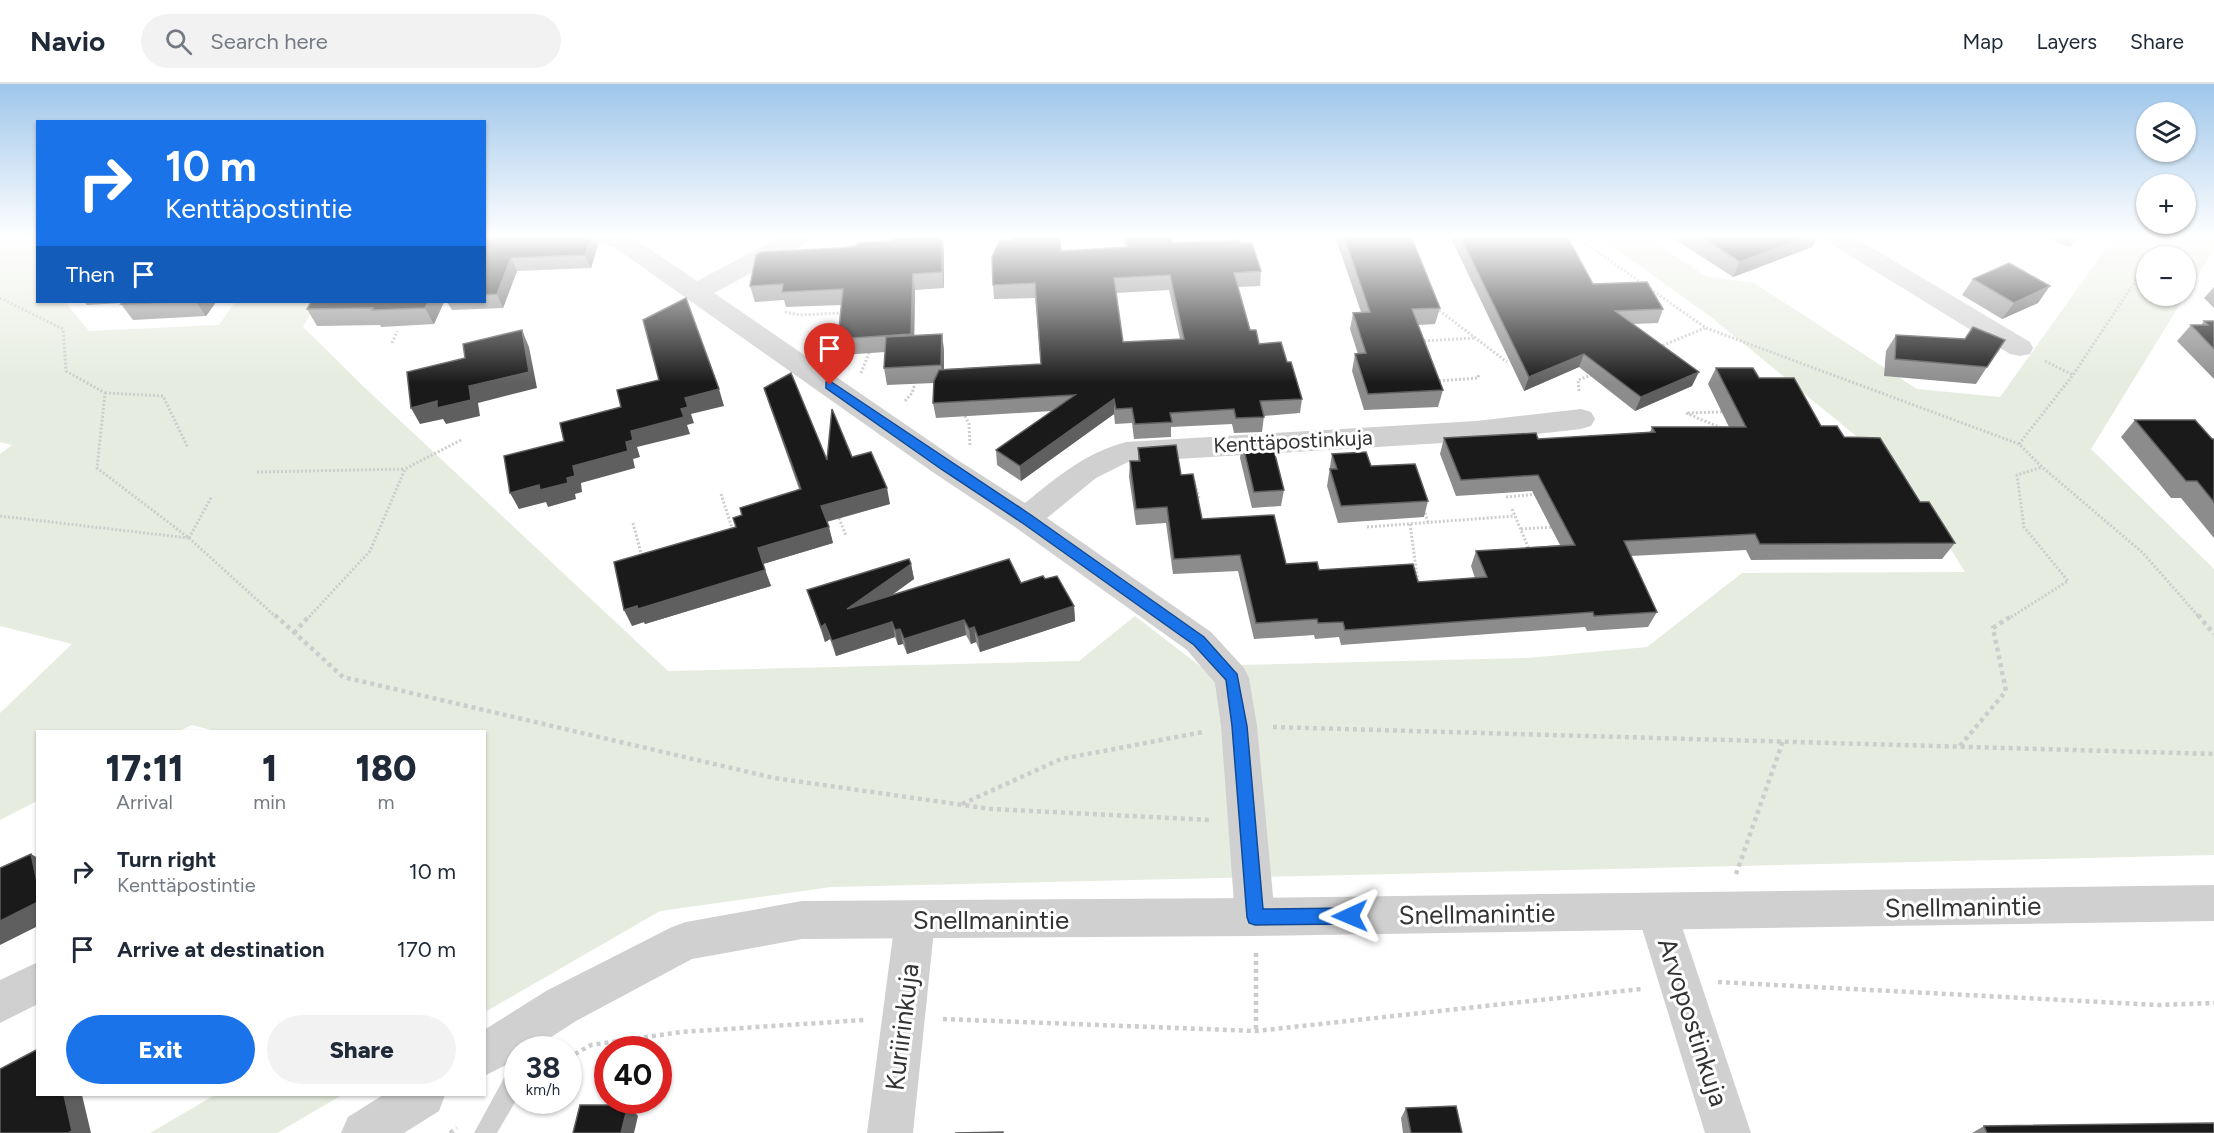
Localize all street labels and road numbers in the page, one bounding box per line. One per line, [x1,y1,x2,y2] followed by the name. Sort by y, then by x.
[1213,424,1373,458] street label: Kenttäpostinkuja
[1884,890,2042,924] street label: Snellmanintie
[1398,897,1556,931] street label: Snellmanintie
[913,904,1069,936] street label: Snellmanintie
[1651,934,1735,1110] street label: Arvopostinkuja
[878,962,926,1092] street label: Kuriirinkuja

